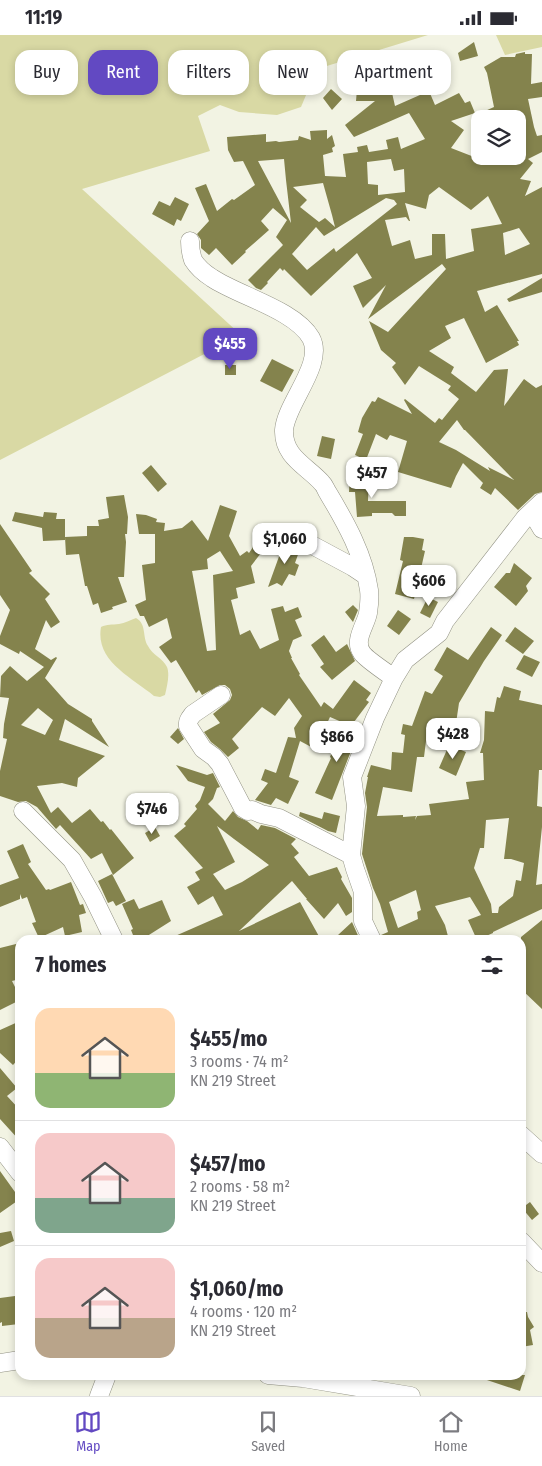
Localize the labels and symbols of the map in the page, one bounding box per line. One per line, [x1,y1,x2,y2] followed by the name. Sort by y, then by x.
[200,327,260,370] pin: $455
[342,457,402,499] pin: $457
[244,523,326,565] pin: $1,060
[399,565,459,607] pin: $606
[423,717,483,760] pin: $428
[307,721,367,763] pin: $866
[122,793,182,835] pin: $746

